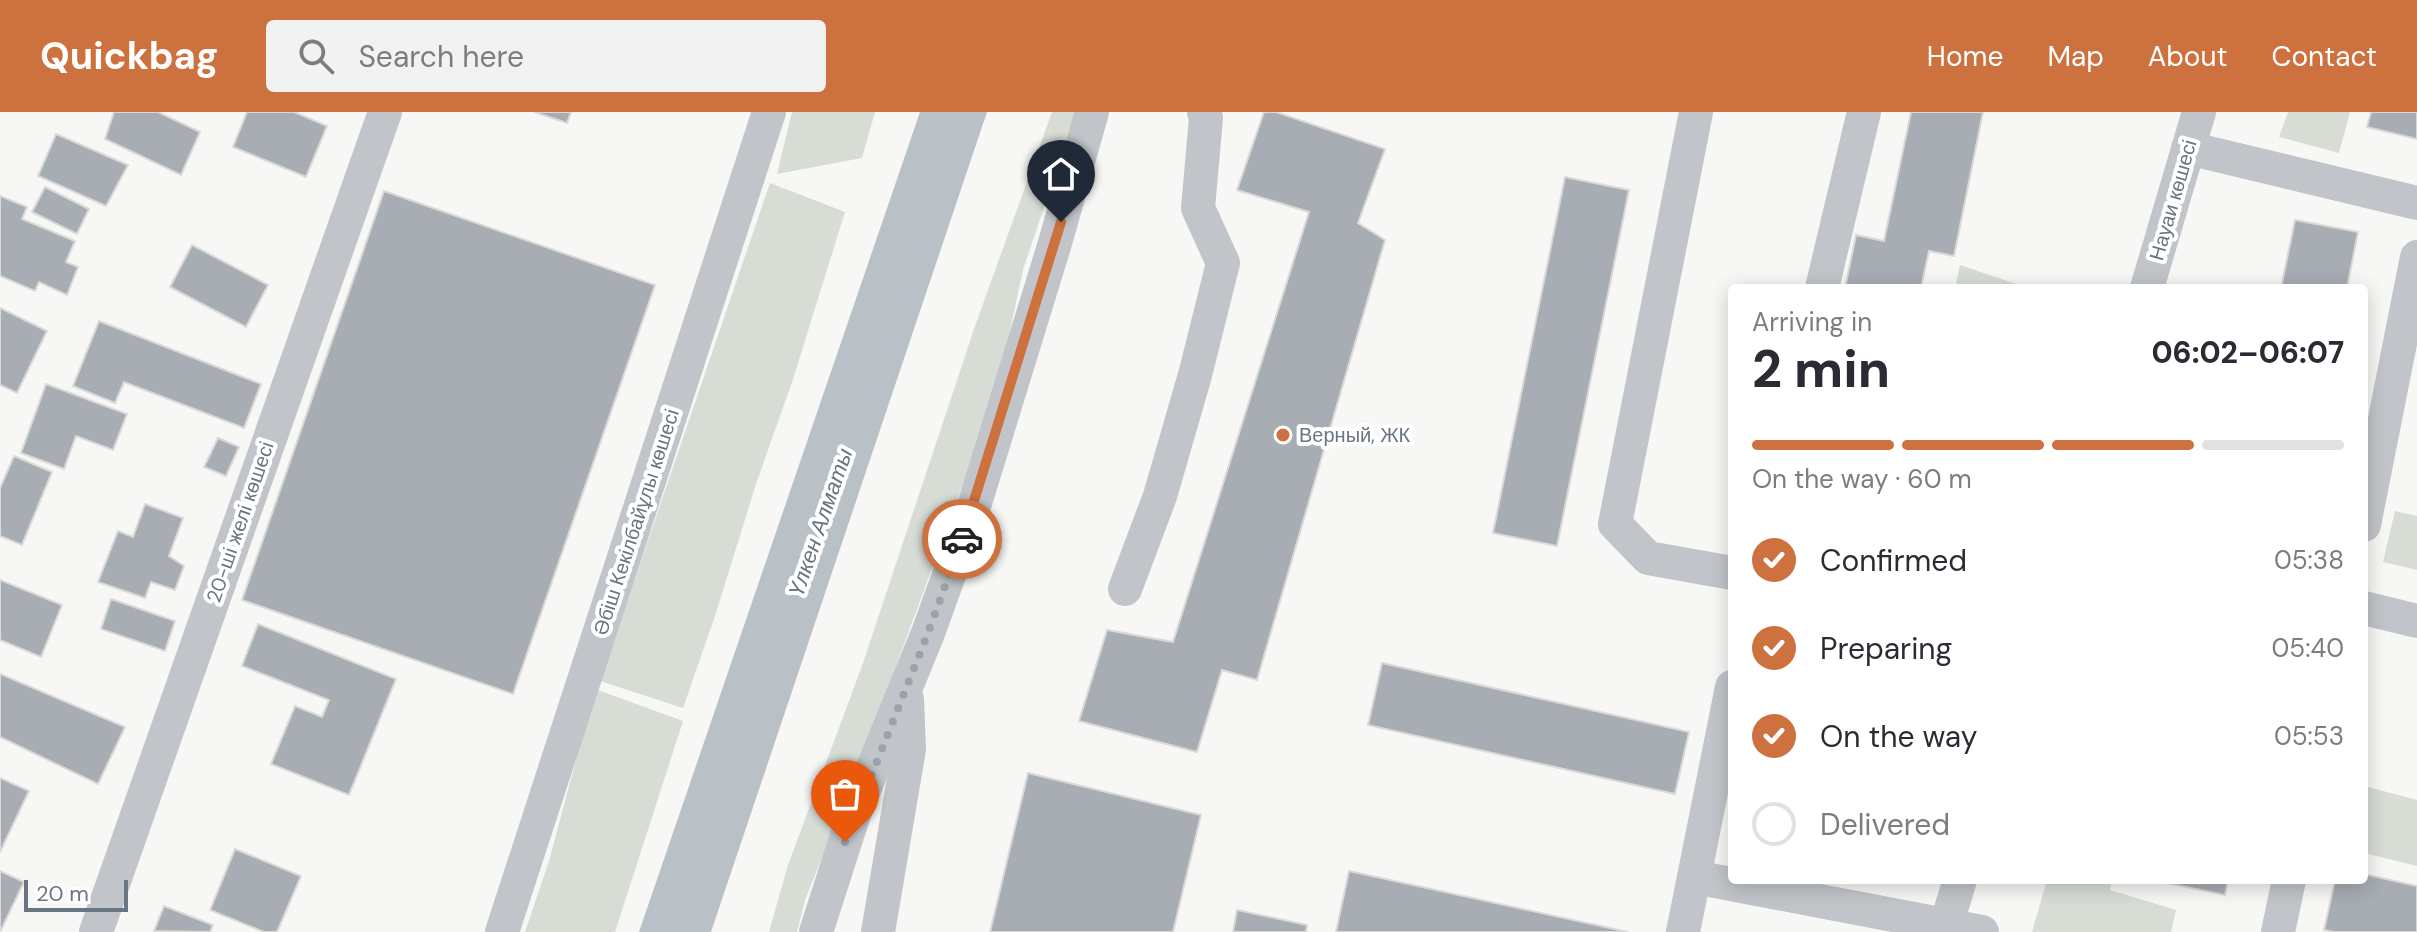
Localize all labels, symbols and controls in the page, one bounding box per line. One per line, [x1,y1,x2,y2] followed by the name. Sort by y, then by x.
[266,20,826,92] search box
[40,31,218,81] text: Quickbag
[294,34,338,78] icon: search
[358,37,524,76] text: Search here
[1927,38,2003,75] text: Home
[2047,38,2104,75] text: Map
[2148,38,2227,75] text: About
[2271,38,2377,75] text: Contact
[2143,137,2203,263] street label: Науаи көшесі
[1027,140,1095,222] pin
[1039,152,1083,196] icon: home
[1752,305,1872,339] text: Arriving in
[2151,333,2344,372] text: 06:02–06:07
[1752,335,1890,403] text: 2 min
[587,406,685,638] street label: Әбіш Кекілбайұлы көшесі
[1299,422,1411,448] place label: Верный, ЖК
[1274,426,1292,444] marker: Верный, ЖК
[200,438,280,606] street label: 20-ші желі көшесі
[782,444,859,600] water label: Үлкен Алматы
[1752,462,1972,496] text: On the way · 60 m
[922,499,1002,579] courier
[940,517,984,561] icon: car
[1752,538,1796,582] icon: check
[1820,541,1967,580] text: Confirmed
[2274,543,2344,577] text: 05:38
[1752,626,1796,670] icon: check
[1820,629,1952,668] text: Preparing
[2272,631,2344,665] text: 05:40
[1752,714,1796,758] icon: check
[1820,717,1977,756] text: On the way
[2274,719,2344,753] text: 05:53
[811,760,879,842] pin
[823,772,867,816] icon: bag
[1820,805,1950,844] text: Delivered
[24,876,128,912] scale bar
[36,879,89,908] text: 20 m

